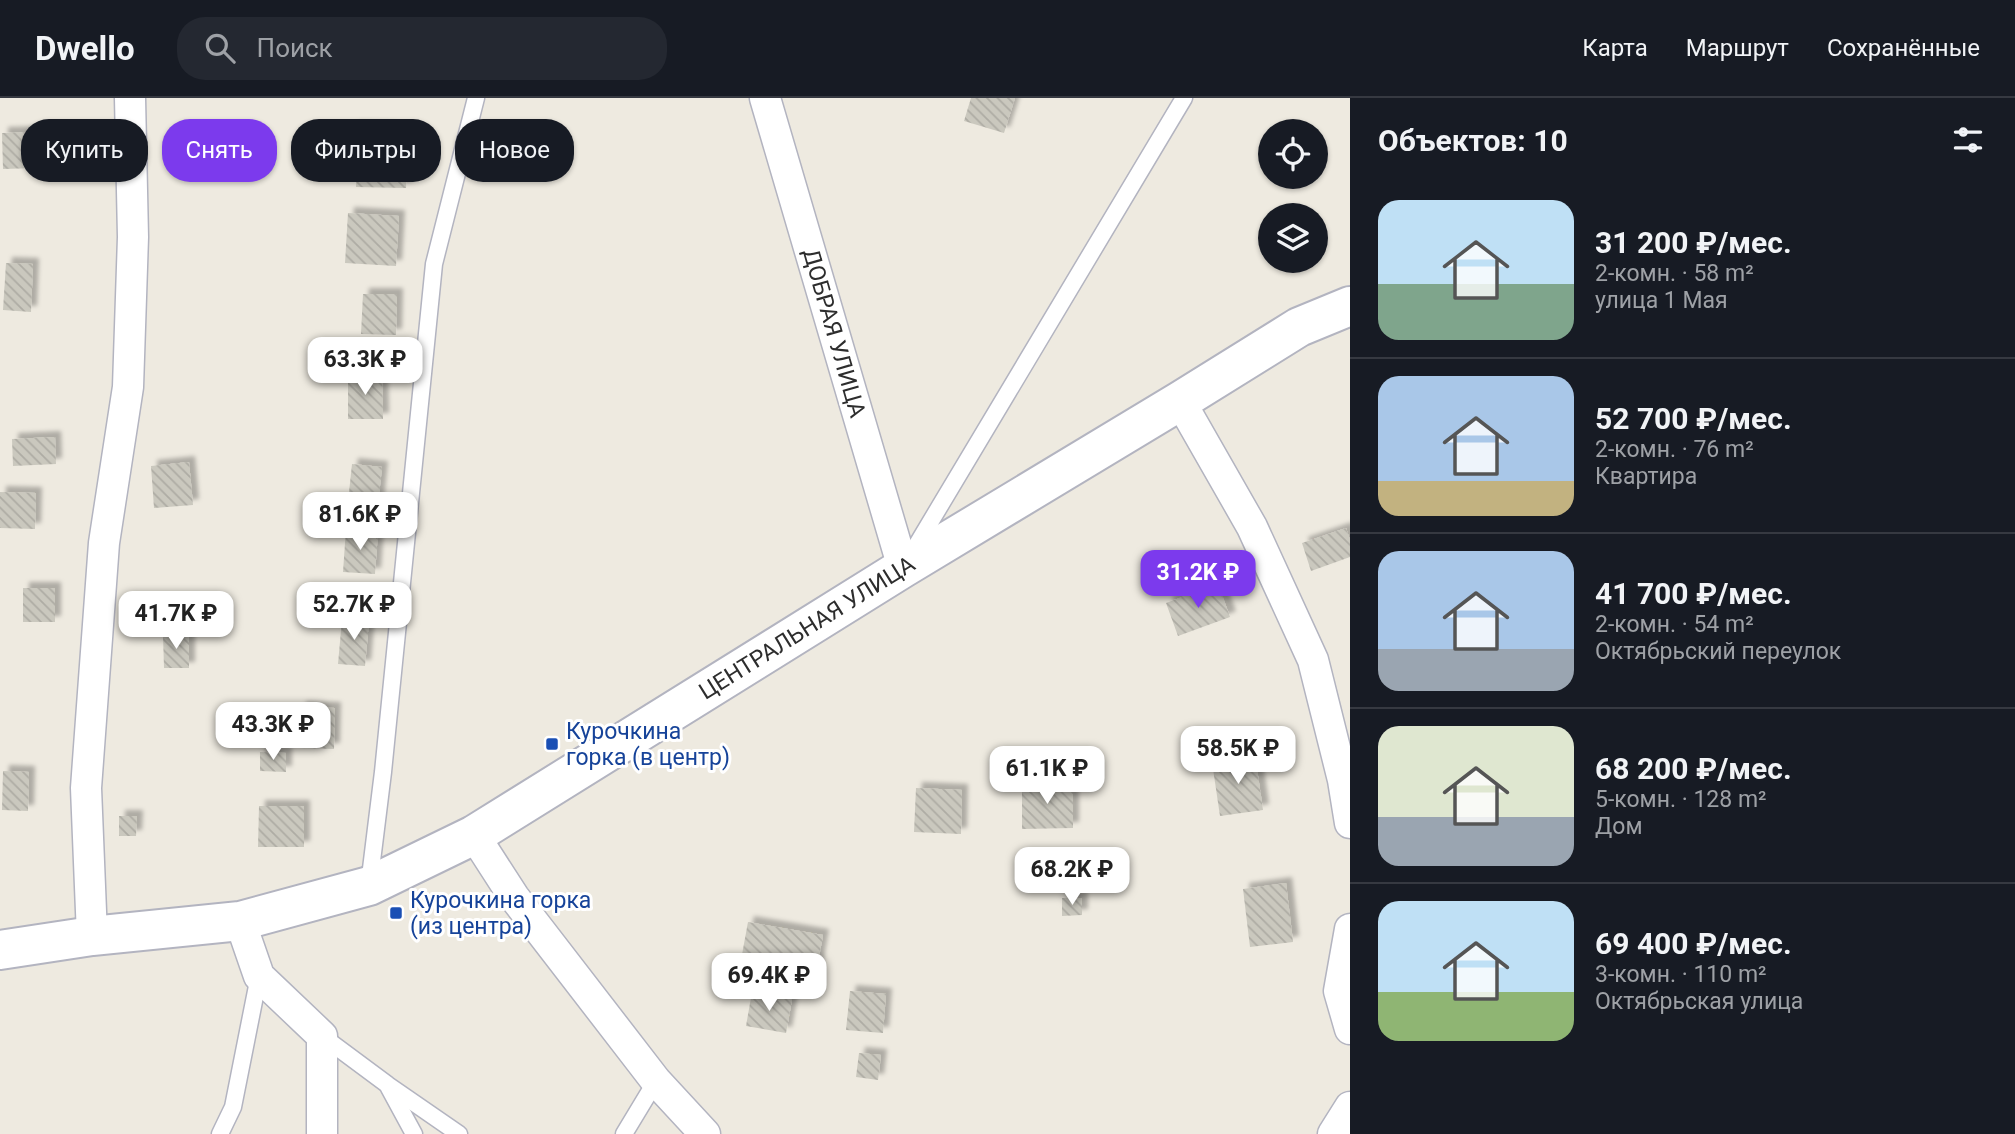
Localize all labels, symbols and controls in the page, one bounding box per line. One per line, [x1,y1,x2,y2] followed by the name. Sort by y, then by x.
[177,17,667,80] search box
[35,29,135,68] text: Dwello
[201,29,239,67] icon: search
[257,33,333,63] text: Поиск
[1582,34,1648,62] text: Карта
[1686,34,1789,62] text: Маршрут
[1827,34,1980,62] text: Сохранённые
[21,119,148,182] chip: Купить
[162,119,277,182] chip: Снять
[291,119,441,182] chip: Фильтры
[455,119,574,182] chip: Новое
[1258,119,1328,273] map controls
[1258,119,1328,189] button: locate
[1949,121,1987,159] icon: filters
[1378,123,1568,158] text: Объектов: 10
[1258,203,1328,273] button: layers
[1595,225,1792,260] text: 31 200 ₽/мес.
[1434,228,1518,312] icon: home
[797,246,871,420] street label: ДОБРАЯ УЛИЦА
[1595,260,1754,287] text: 2-комн. · 58 m²
[1595,287,1728,314] text: улица 1 Мая
[300,338,430,397] pin: 63.3K ₽
[324,346,406,373] text: 63.3K ₽
[1595,401,1792,436] text: 52 700 ₽/мес.
[1434,404,1518,488] icon: home
[1595,436,1754,463] text: 2-комн. · 76 m²
[1595,463,1697,490] text: Квартира
[295,492,425,552] pin: 81.6K ₽
[319,501,401,528] text: 81.6K ₽
[1133,550,1263,610] pin: 31.2K ₽
[694,551,920,705] street label: ЦЕНТРАЛЬНАЯ УЛИЦА
[1157,559,1239,586] text: 31.2K ₽
[1595,576,1792,611] text: 41 700 ₽/мес.
[1434,579,1518,663] icon: home
[289,582,419,642] pin: 52.7K ₽
[313,591,395,618] text: 52.7K ₽
[111,592,241,651] pin: 41.7K ₽
[135,600,217,627] text: 41.7K ₽
[1595,611,1754,638] text: 2-комн. · 54 m²
[1595,638,1841,665] text: Октябрьский переулок
[208,702,338,762] pin: 43.3K ₽
[232,711,314,738] text: 43.3K ₽
[566,718,730,771] place label: Курочкина горка (в центр)
[1173,726,1303,786] pin: 58.5K ₽
[1197,735,1279,762] text: 58.5K ₽
[544,736,560,752] marker: Курочкина горка (в центр)
[982,746,1112,806] pin: 61.1K ₽
[1595,751,1792,786] text: 68 200 ₽/мес.
[1434,754,1518,838] icon: home
[1006,755,1088,782] text: 61.1K ₽
[1595,786,1767,813] text: 5-комн. · 128 m²
[1595,813,1642,840] text: Дом
[1007,848,1137,907] pin: 68.2K ₽
[1031,856,1113,883] text: 68.2K ₽
[410,887,591,940] place label: Курочкина горка (из центра)
[388,905,404,921] marker: Курочкина горка (из центра)
[1595,926,1792,961] text: 69 400 ₽/мес.
[1434,929,1518,1013] icon: home
[704,954,834,1013] pin: 69.4K ₽
[1595,961,1767,988] text: 3-комн. · 110 m²
[728,962,810,989] text: 69.4K ₽
[1595,988,1803,1015] text: Октябрьская улица

